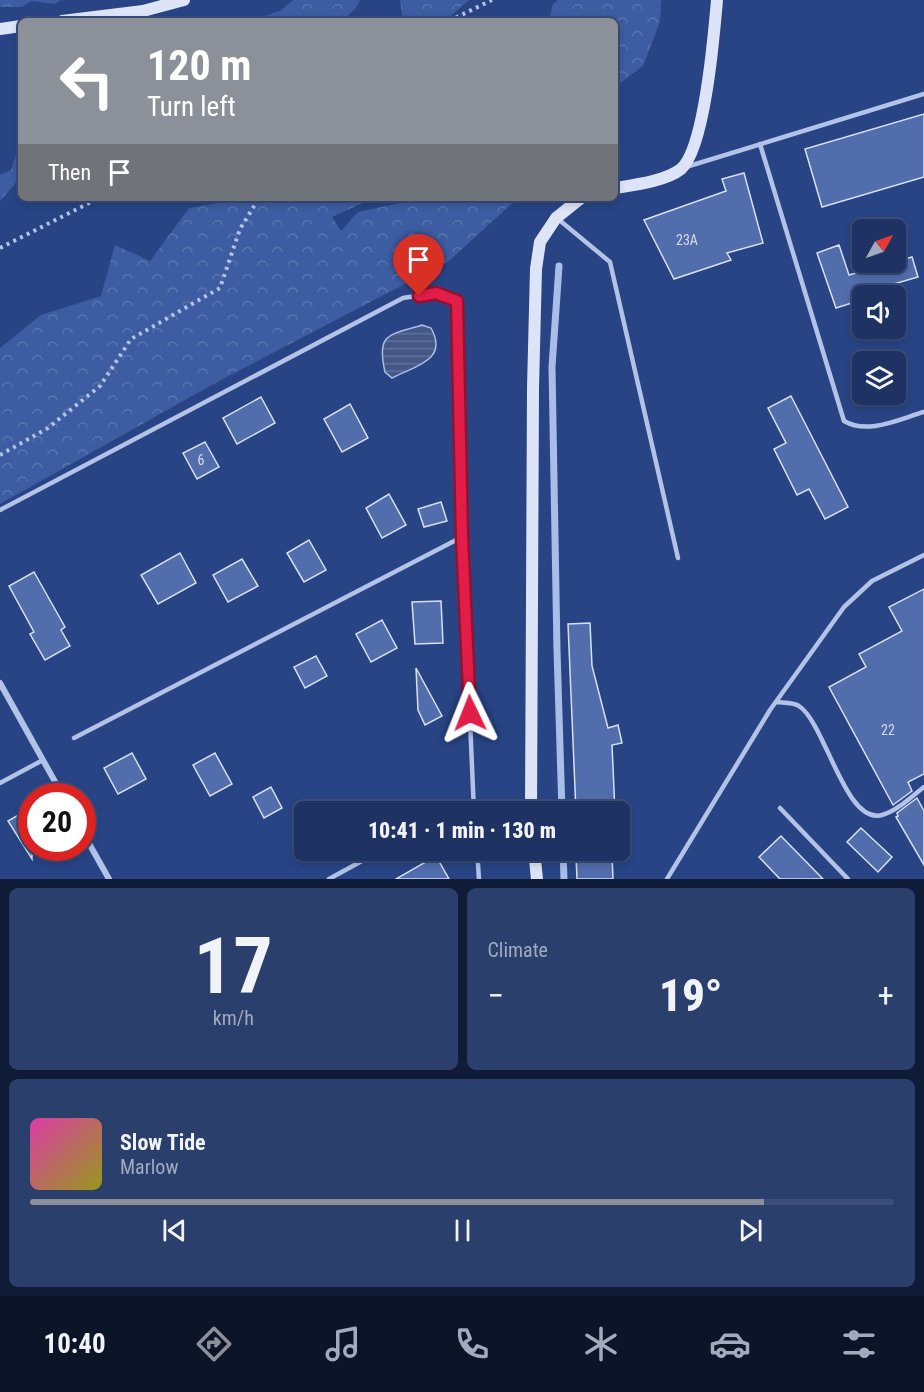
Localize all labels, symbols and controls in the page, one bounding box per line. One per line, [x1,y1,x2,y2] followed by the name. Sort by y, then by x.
[147,41,252,90] text: 120 m
[48,42,126,120] icon: left
[147,91,236,123] text: Turn left
[103,156,136,189] icon: arrive
[48,160,91,185] text: Then
[852,219,906,273] north arrow
[852,219,906,405] map controls
[676,232,698,248] house number: 23А
[393,234,444,296] pin
[402,243,435,276] icon: arrive
[852,285,906,339] button: sound
[852,351,906,405] button: layers
[198,452,205,468] house number: 6
[438,681,502,745] position arrow
[881,722,895,738] house number: 22
[18,783,96,861] speed limit sign: 20
[368,818,556,843] text: 10:41 · 1 min · 130 m
[194,921,273,1012] text: 17
[488,938,548,962] text: Climate
[659,969,723,1022] text: 19°
[488,976,504,1015] text: −
[878,976,894,1015] text: +
[213,1006,254,1030] text: km/h
[120,1130,206,1155] text: Slow Tide
[120,1155,178,1179] text: Marlow
[158,1214,191,1247] icon: previous
[446,1214,479,1247] icon: pause
[734,1214,767,1247] icon: next
[193,1323,235,1365] icon: directions
[322,1323,364,1365] icon: music
[451,1323,493,1365] icon: phone
[580,1323,622,1365] icon: climate
[709,1323,751,1365] icon: car
[838,1323,880,1365] icon: filters
[44,1328,106,1360] text: 10:40

